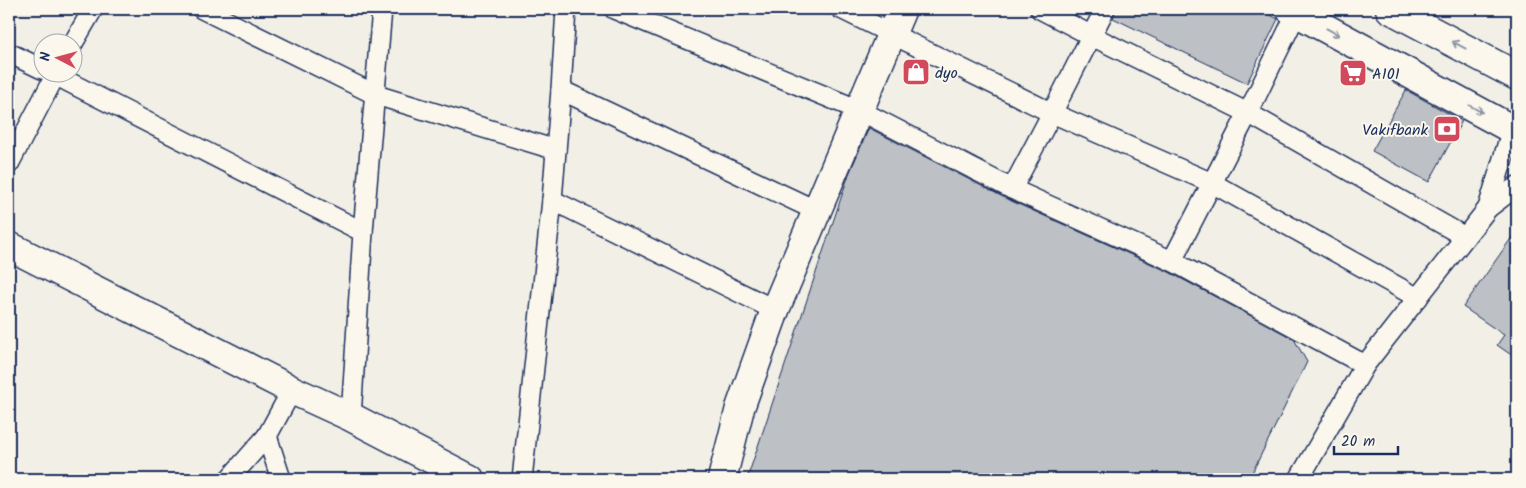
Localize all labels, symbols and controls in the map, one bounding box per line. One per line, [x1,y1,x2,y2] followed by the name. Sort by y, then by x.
[1326,27,1341,37] one-way arrow
[32,32,82,82] north arrow
[1451,40,1466,50] one-way arrow
[35,51,57,62] text: N
[901,57,931,87] shop icon: dyo
[1338,58,1368,88] supermarket icon: A101
[935,61,958,86] place label: dyo
[1372,62,1400,87] place label: A101
[1468,105,1483,115] one-way arrow
[1432,114,1462,144] bank icon: Vakıfbank
[1362,118,1428,143] place label: Vakıfbank
[1334,423,1397,455] scale bar
[1341,430,1375,454] text: 20 m

